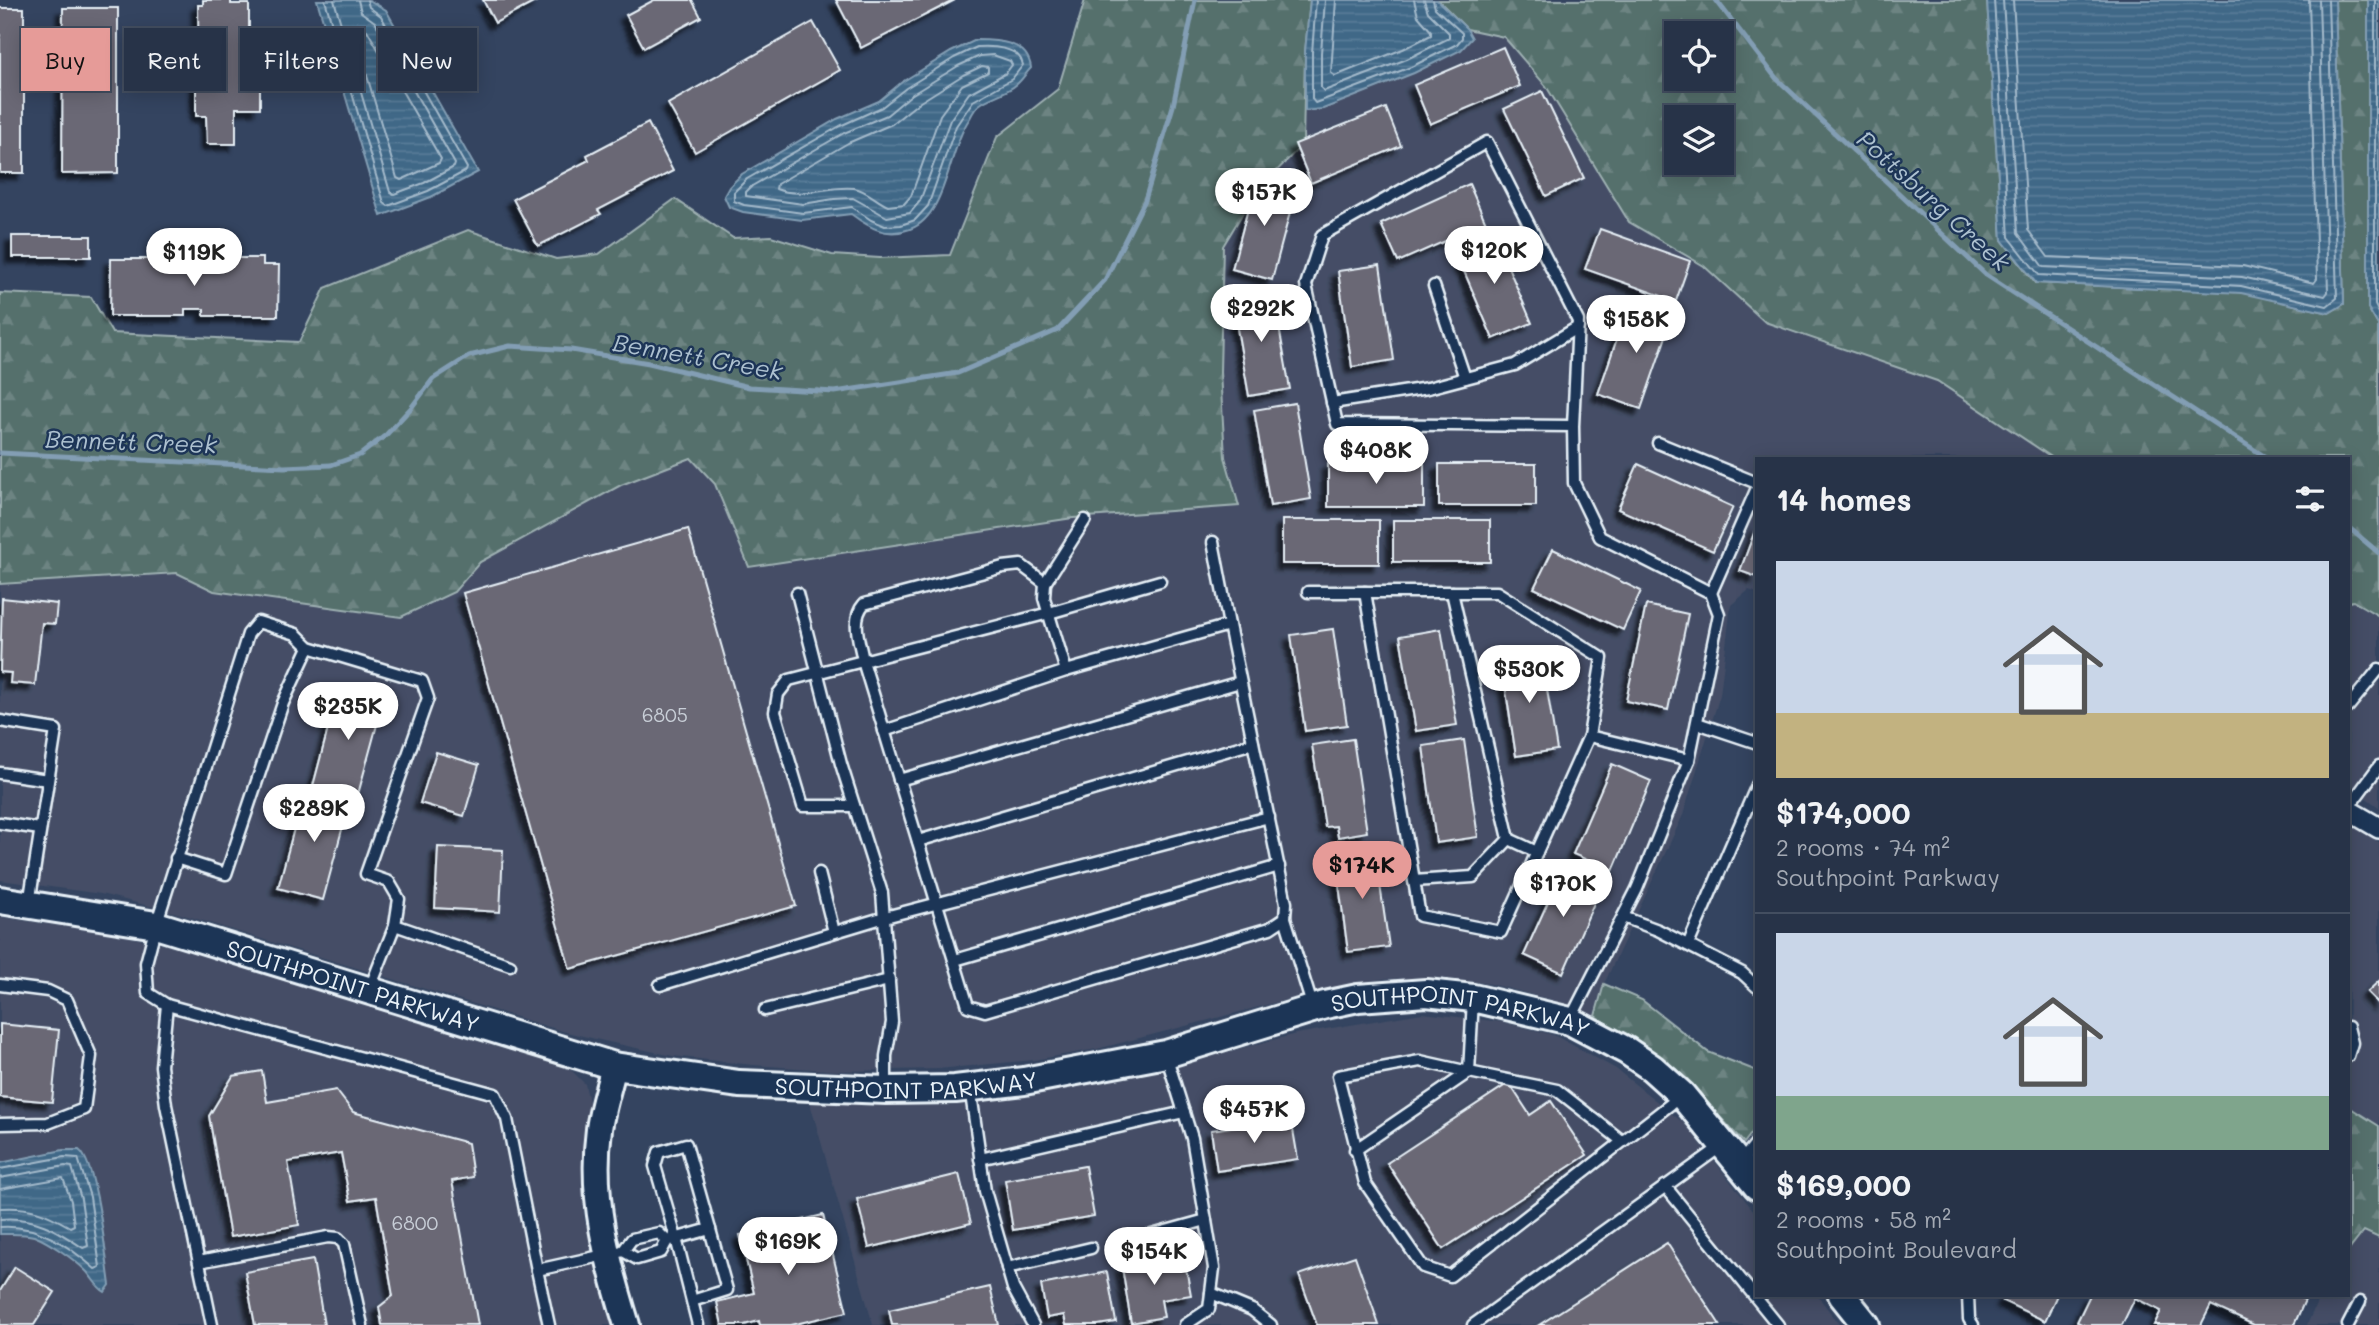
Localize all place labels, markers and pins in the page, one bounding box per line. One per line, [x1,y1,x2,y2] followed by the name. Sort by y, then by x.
[1215,168,1313,228] pin: $157K
[1445,226,1543,286] pin: $120K
[145,229,243,288] pin: $119K
[1212,284,1310,344] pin: $292K
[1587,296,1685,355] pin: $158K
[1327,426,1425,486] pin: $408K
[1480,646,1578,705] pin: $530K
[299,682,397,742] pin: $235K
[265,784,363,844] pin: $289K
[1313,842,1411,901] pin: $174K
[1514,860,1612,919] pin: $170K
[1205,1086,1303,1145] pin: $457K
[739,1218,837,1277] pin: $169K
[1105,1228,1203,1287] pin: $154K

